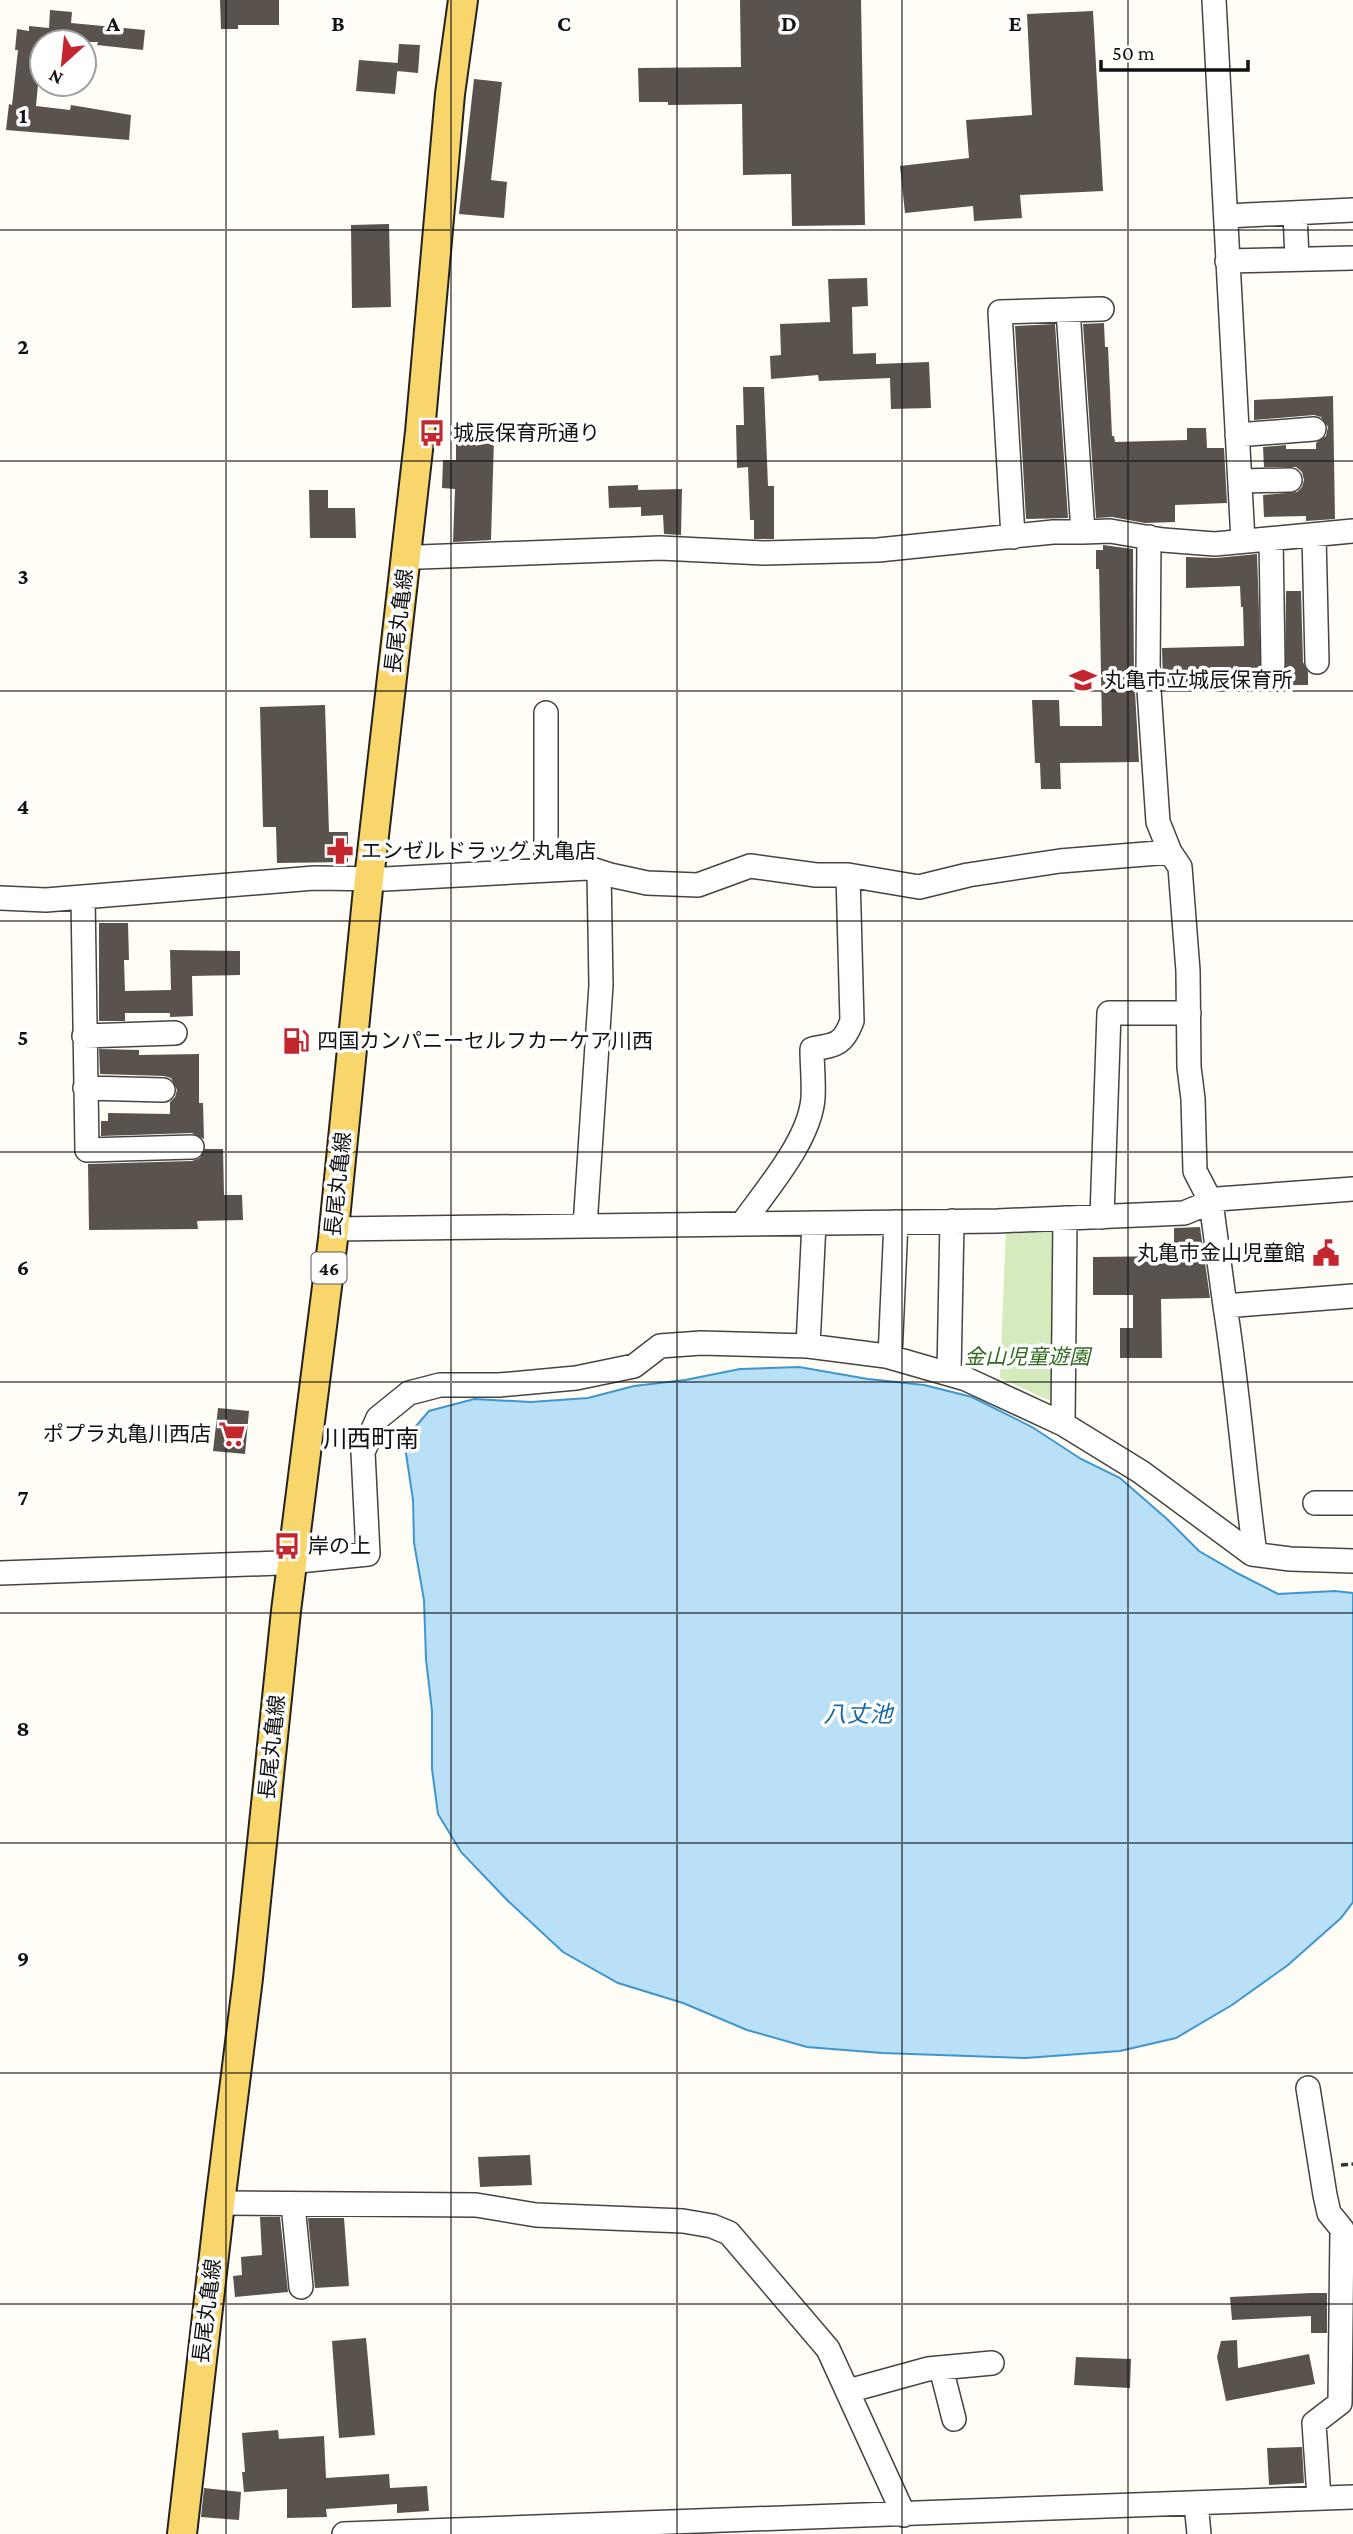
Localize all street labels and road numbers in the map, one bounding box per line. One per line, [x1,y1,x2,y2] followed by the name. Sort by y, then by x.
[381,567,417,675] street label: 長尾丸亀線
[321,1131,355,1237] street label: 長尾丸亀線
[312,1252,346,1284] road number: 46
[255,1694,289,1800] street label: 長尾丸亀線
[189,2257,225,2365] street label: 長尾丸亀線

